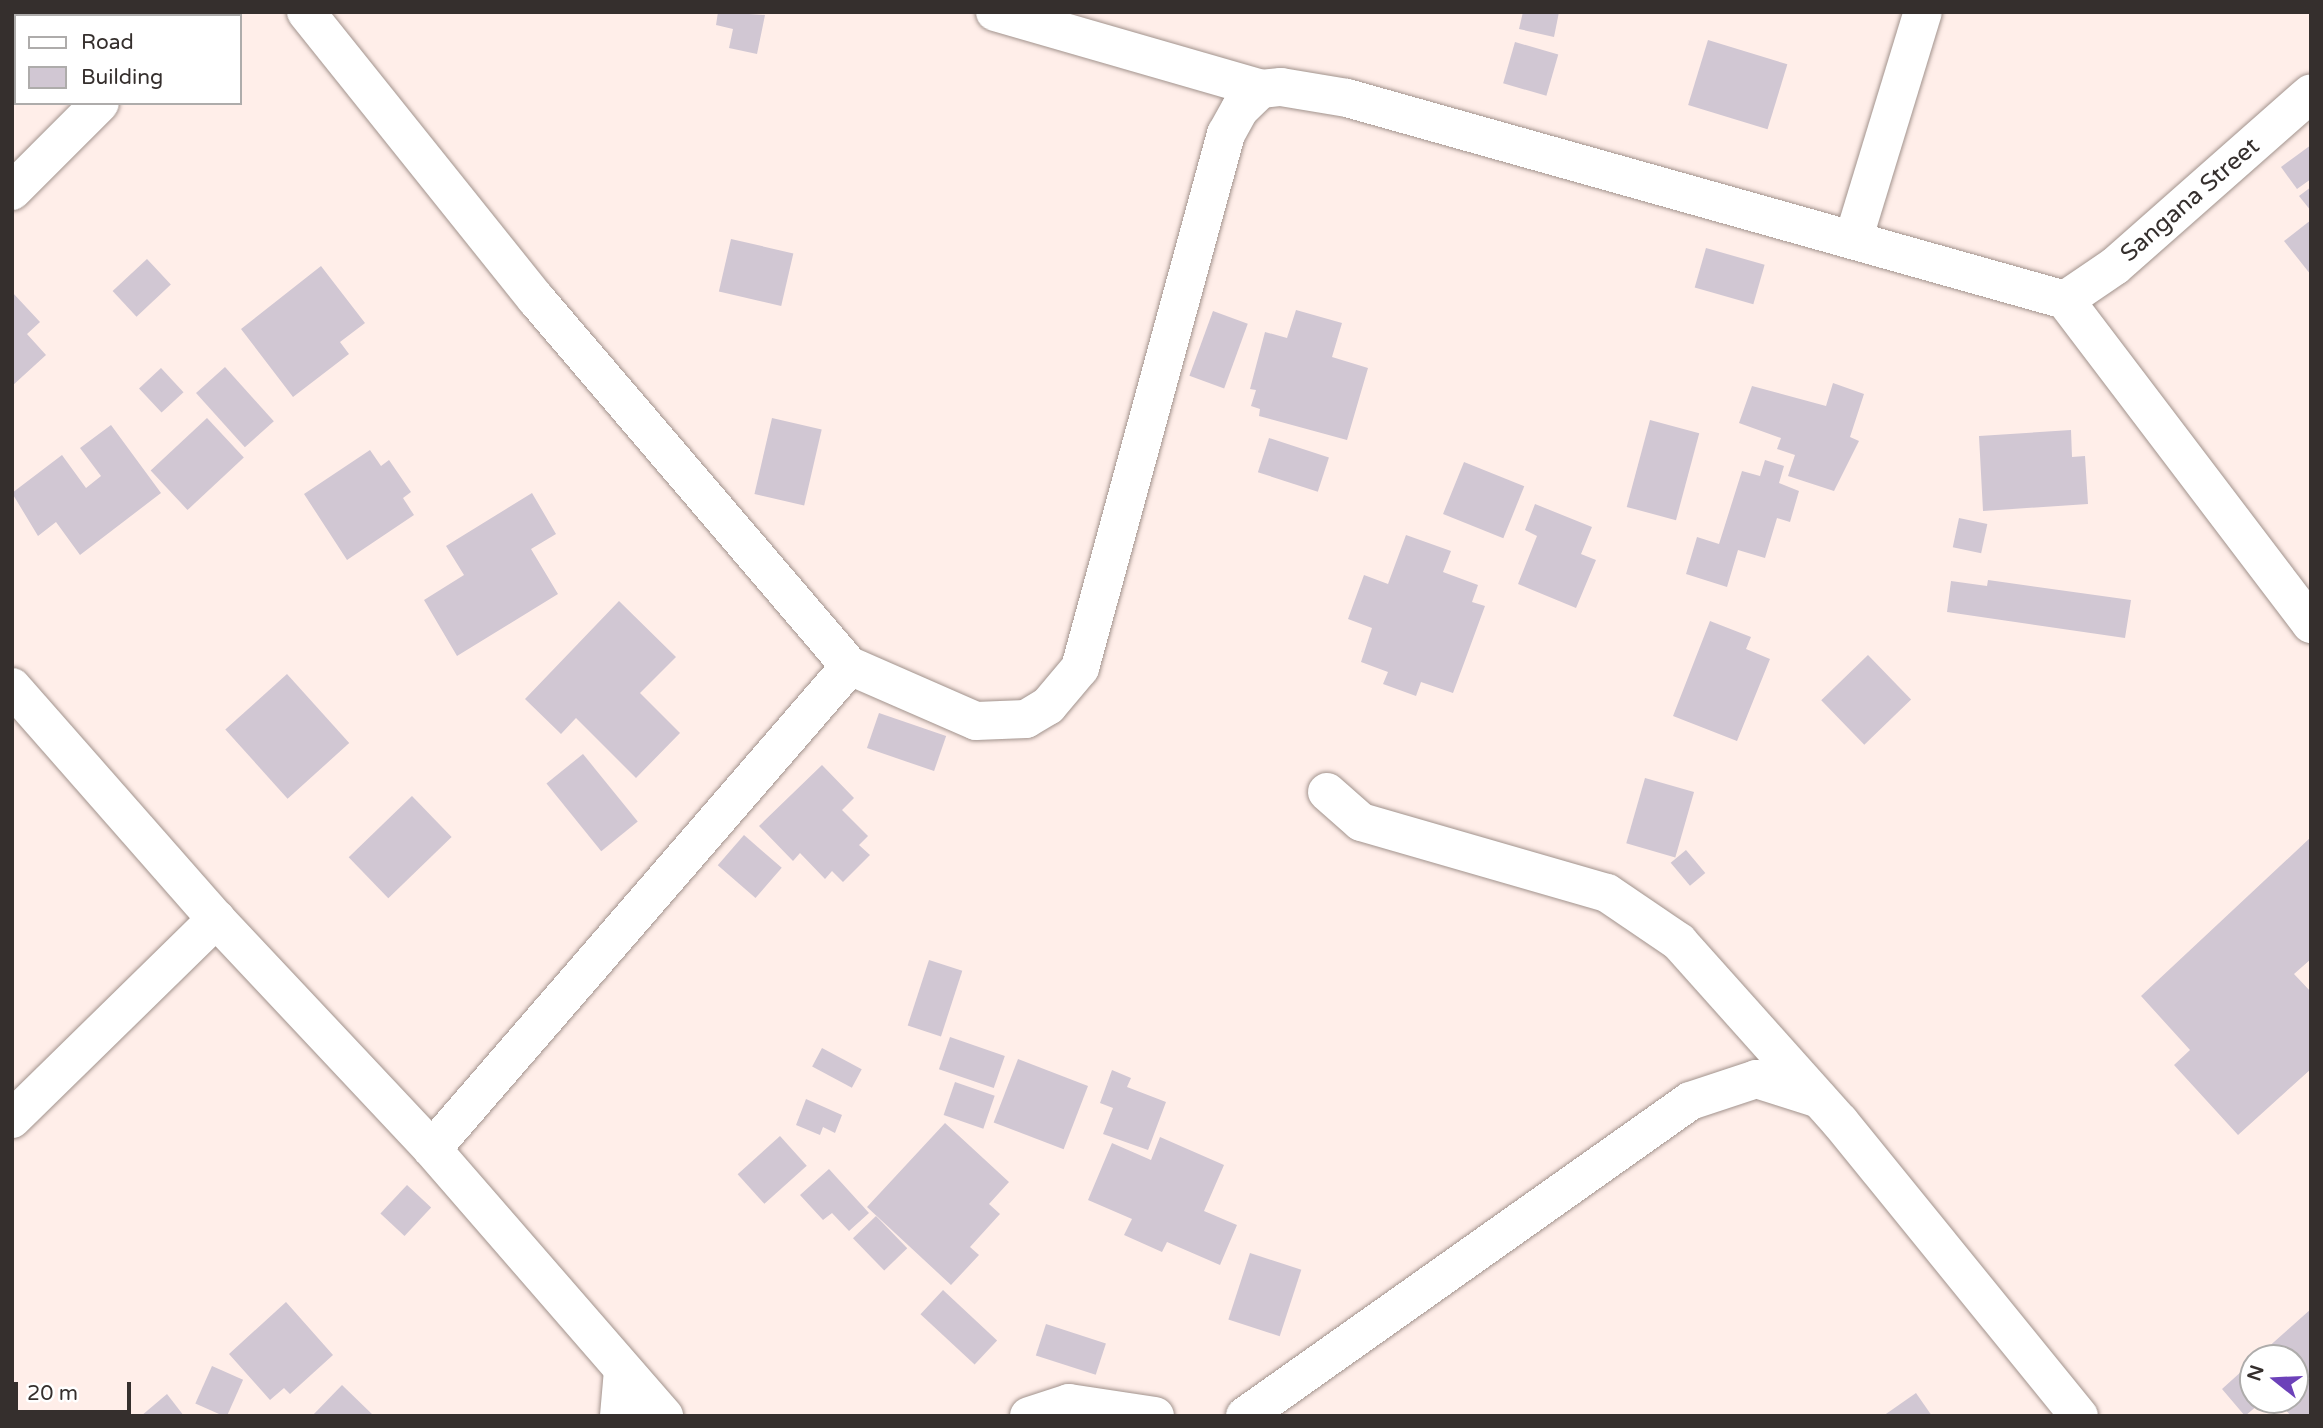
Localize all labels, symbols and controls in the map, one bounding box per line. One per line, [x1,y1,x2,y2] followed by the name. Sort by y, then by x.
[14,14,242,105] legend
[81,30,134,55] text: Road
[81,65,163,90] text: Building
[2115,132,2265,268] street label: Sangana Street
[2239,1344,2309,1414] north arrow
[2243,1362,2269,1384] text: N
[18,1368,135,1412] scale bar
[27,1381,78,1406] text: 20 m

